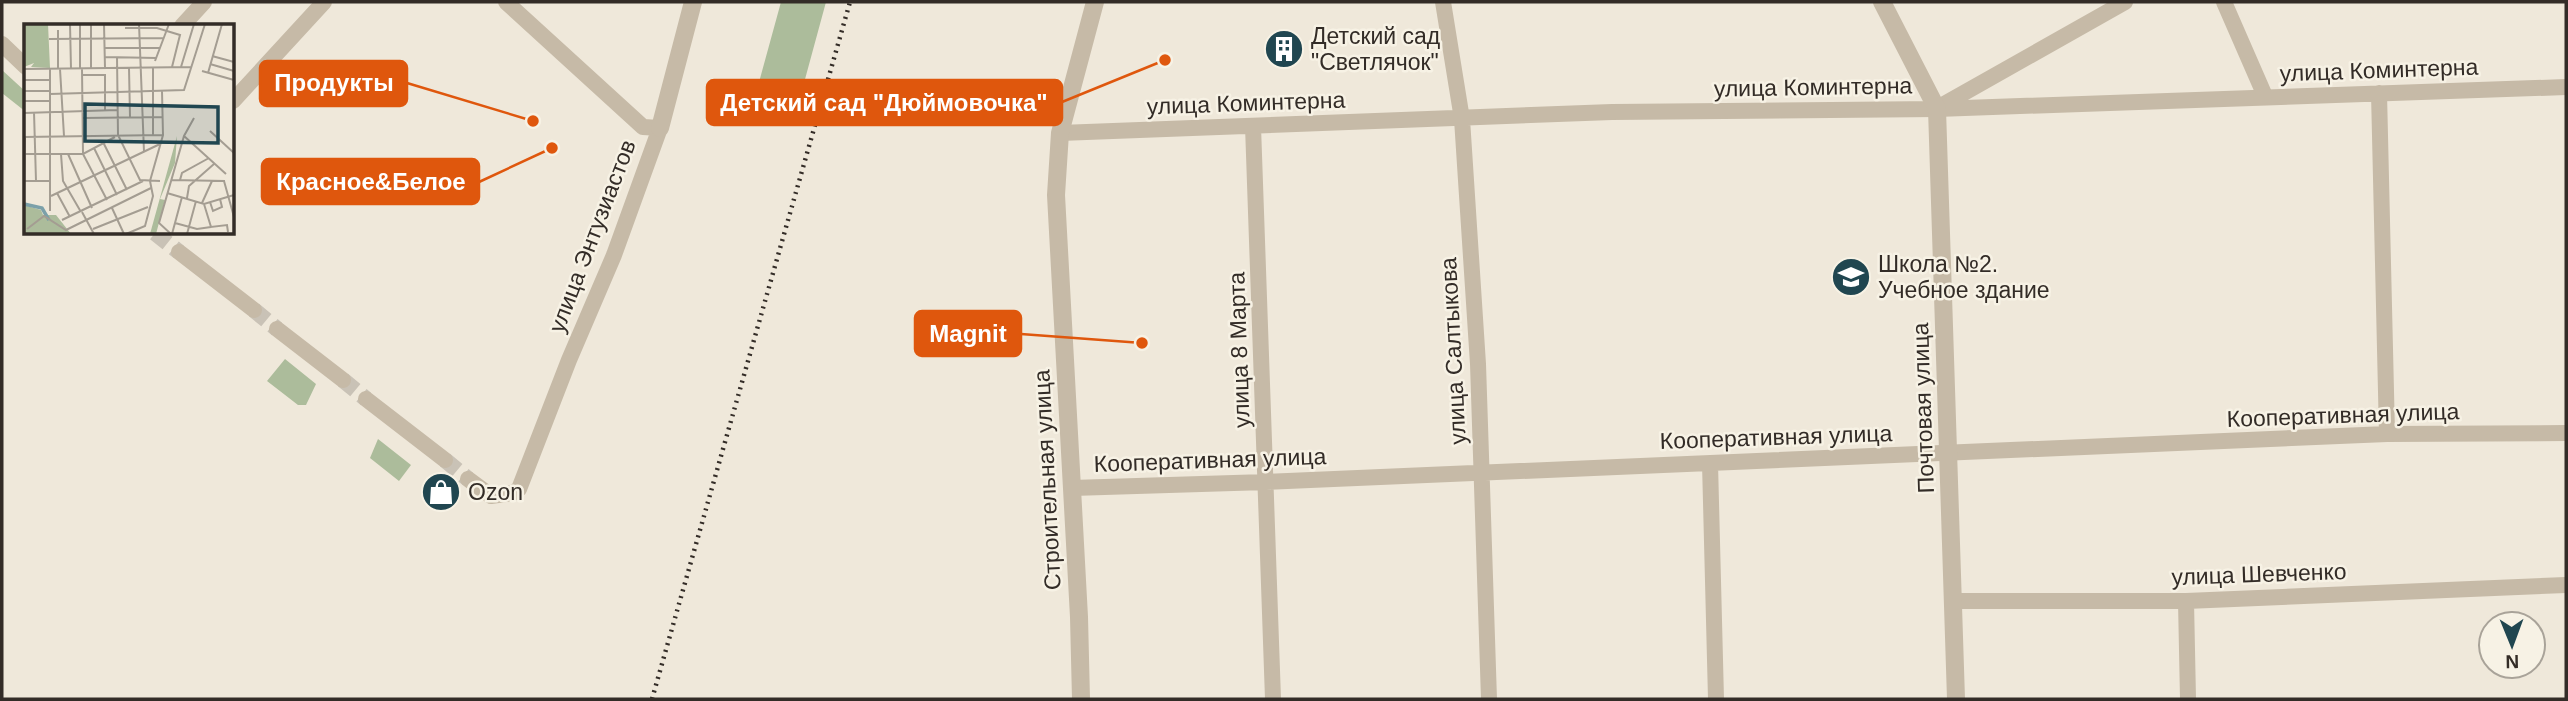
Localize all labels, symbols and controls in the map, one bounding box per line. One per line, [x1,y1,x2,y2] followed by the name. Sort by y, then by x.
[1311,23,1441,75] place label: Детский сад "Светлячок"
[24,24,234,234] inset map
[1263,28,1305,70] building icon: Детский сад "Светлячок"
[2279,54,2479,86] street label: улица Коминтерна
[260,61,407,106] callout: Продукты
[274,69,394,96] text: Продукты
[1714,72,1913,102] street label: улица Коминтерна
[707,80,1062,125] callout: Детский сад "Дюймовочка"
[1146,87,1346,119] street label: улица Коминтерна
[720,89,1048,116] text: Детский сад "Дюймовочка"
[543,136,641,336] street label: улица Энтузиастов
[262,159,479,204] callout: Красное&Белое
[276,168,466,195] text: Красное&Белое
[1878,251,2050,303] place label: Школа №2. Учебное здание
[1435,256,1471,445] street label: улица Салтыкова
[1830,256,1872,298] school or university icon: Школа №2. Учебное здание
[1223,271,1255,429] street label: улица 8 Марта
[915,311,1021,356] callout: Magnit
[929,320,1007,347] text: Magnit
[1907,322,1939,494] street label: Почтовая улица
[1028,369,1066,591] street label: Строительная улица
[2226,398,2460,432] street label: Кооперативная улица
[1659,420,1893,454] street label: Кооперативная улица
[1093,443,1327,477] street label: Кооперативная улица
[420,471,462,513] shop icon: Ozon
[468,479,523,505] place label: Ozon
[2171,558,2347,590] street label: улица Шевченко
[2477,610,2547,680] north arrow
[2505,651,2519,672] text: N

